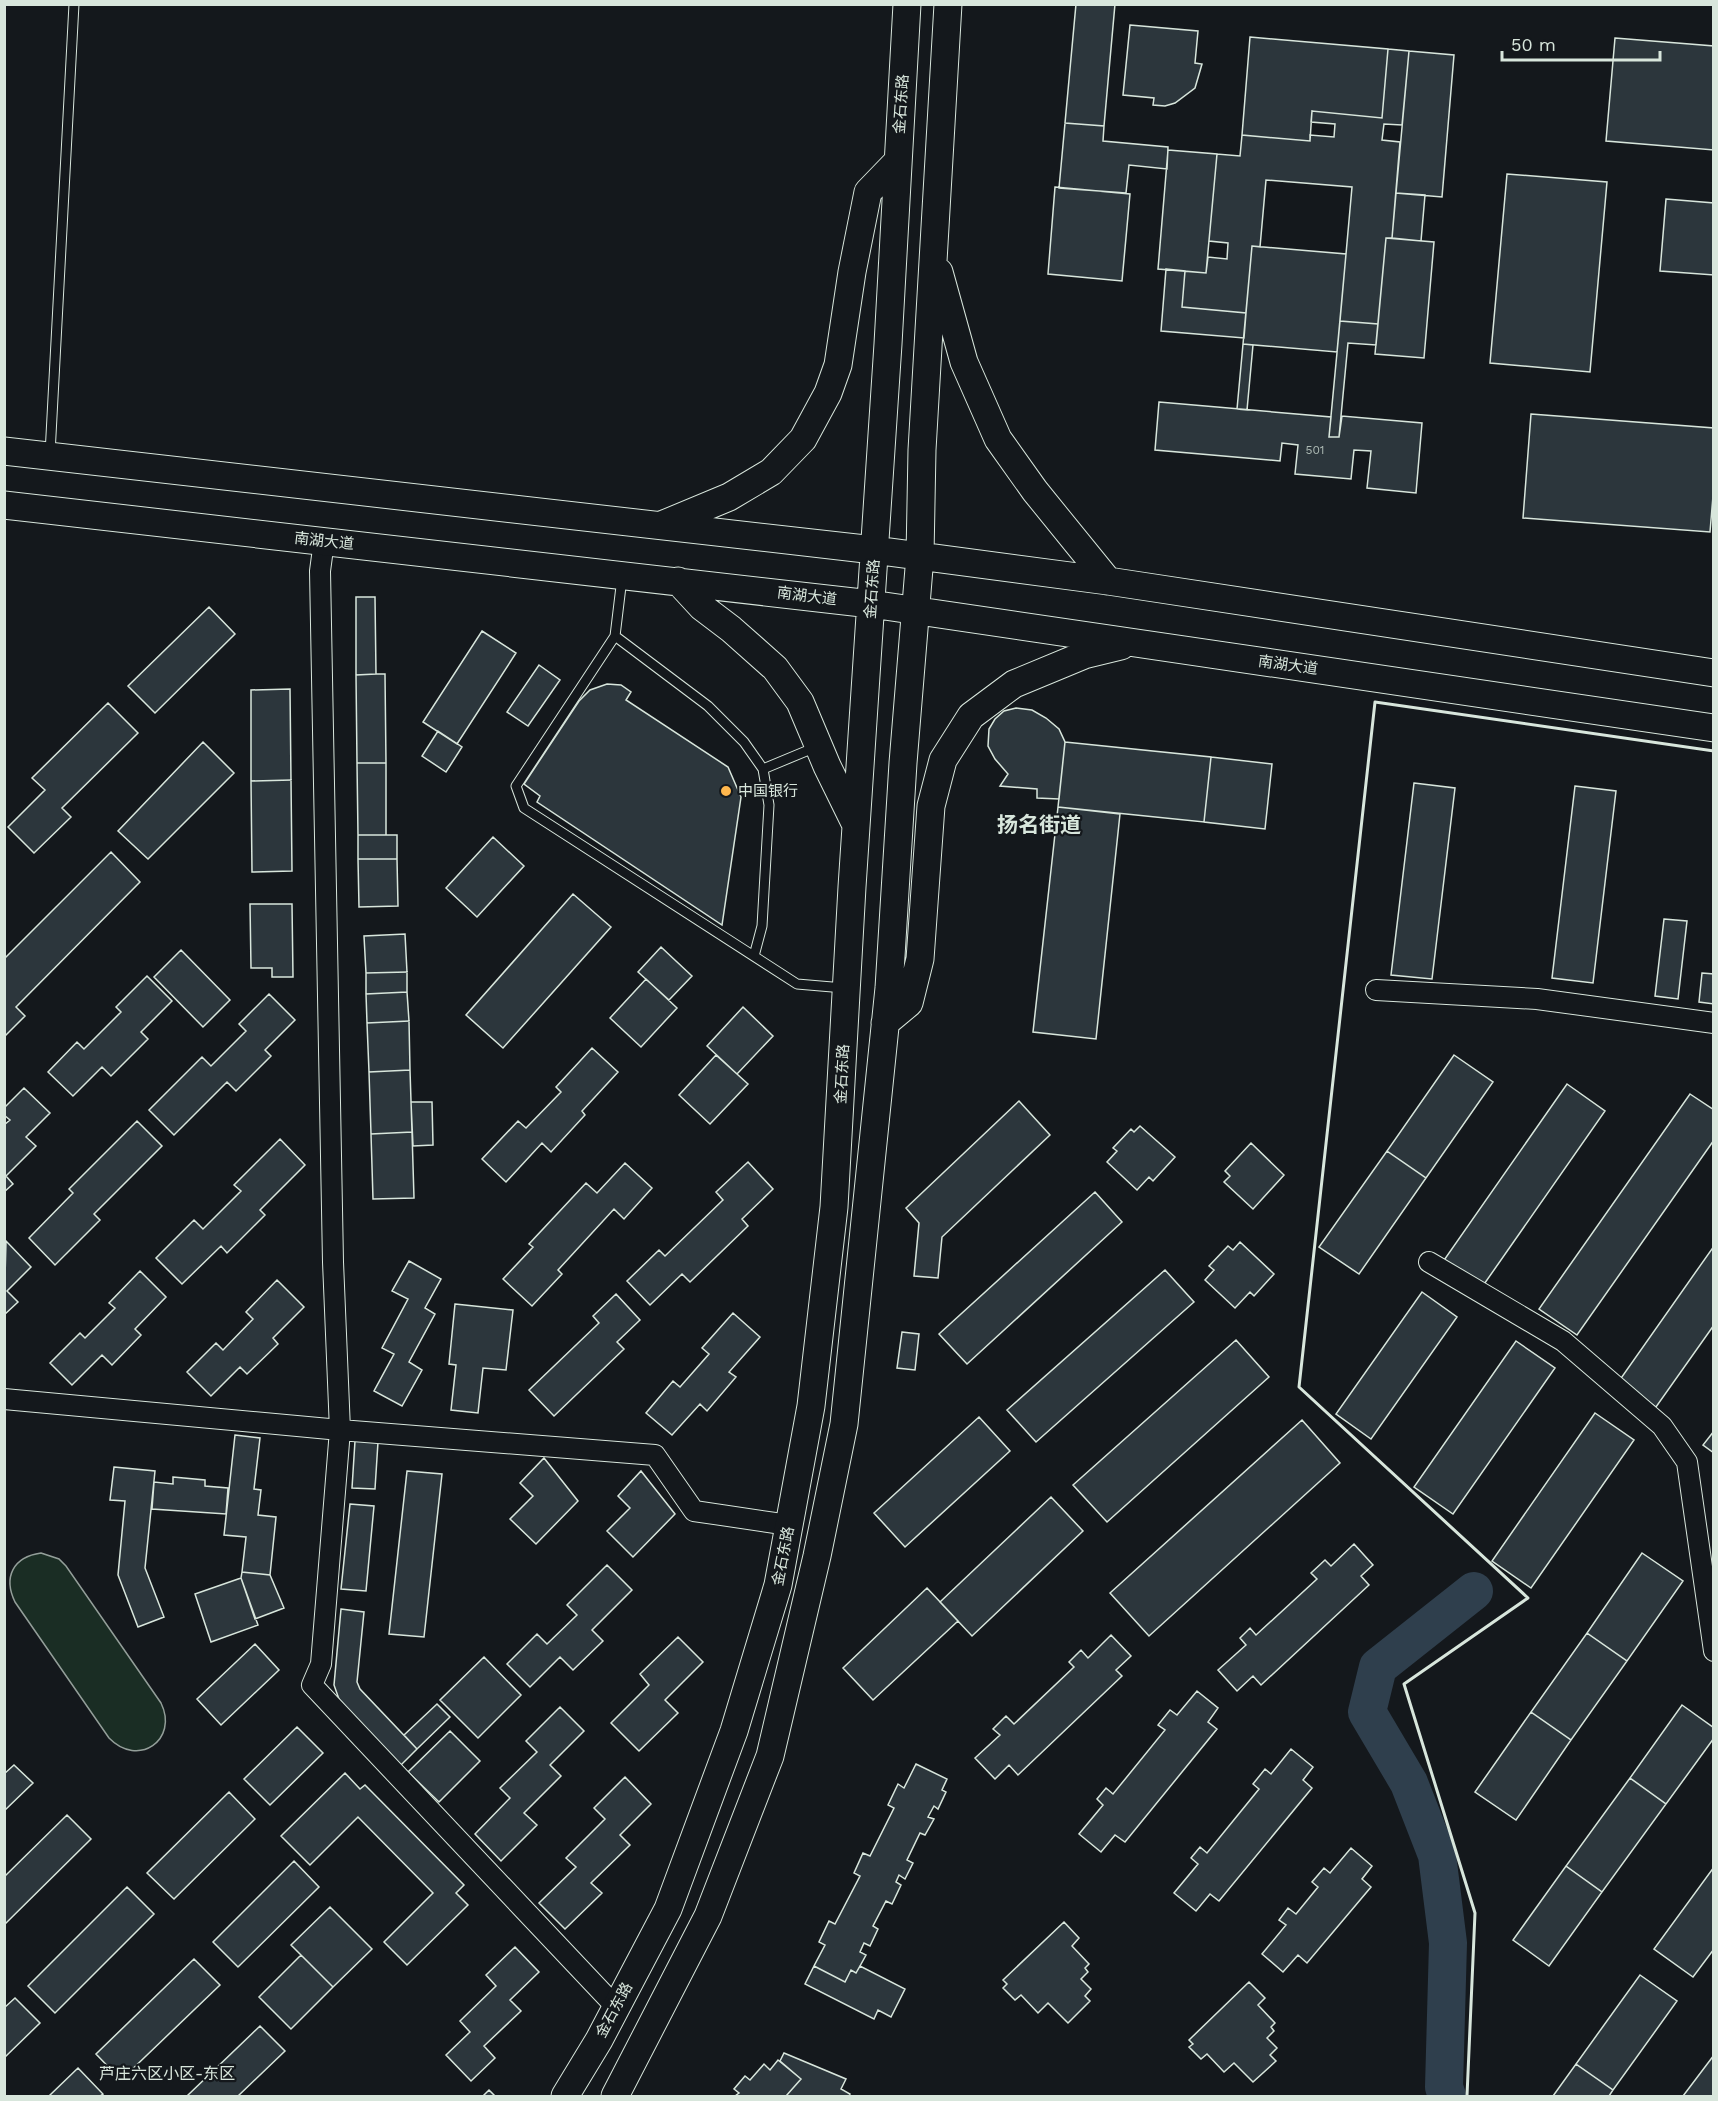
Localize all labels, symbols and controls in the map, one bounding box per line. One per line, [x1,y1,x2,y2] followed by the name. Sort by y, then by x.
[1502,24,1660,62] scale bar
[1511,34,1556,55] text: 50 m
[890,73,912,135] street label: 金石东路
[1305,443,1325,457] house number: 501
[293,529,355,553] street label: 南湖大道
[861,558,883,620] street label: 金石东路
[776,583,838,609] street label: 南湖大道
[1257,652,1319,678] street label: 南湖大道
[738,782,798,800] place label: 中国银行
[719,784,733,798] marker: 中国银行
[997,812,1081,837] district label: 扬名街道
[831,1044,853,1104] street label: 金石东路
[768,1525,798,1587] street label: 金石东路
[592,1979,636,2041] street label: 金石东路
[99,2064,235,2083] district label: 芦庄六区小区-东区

